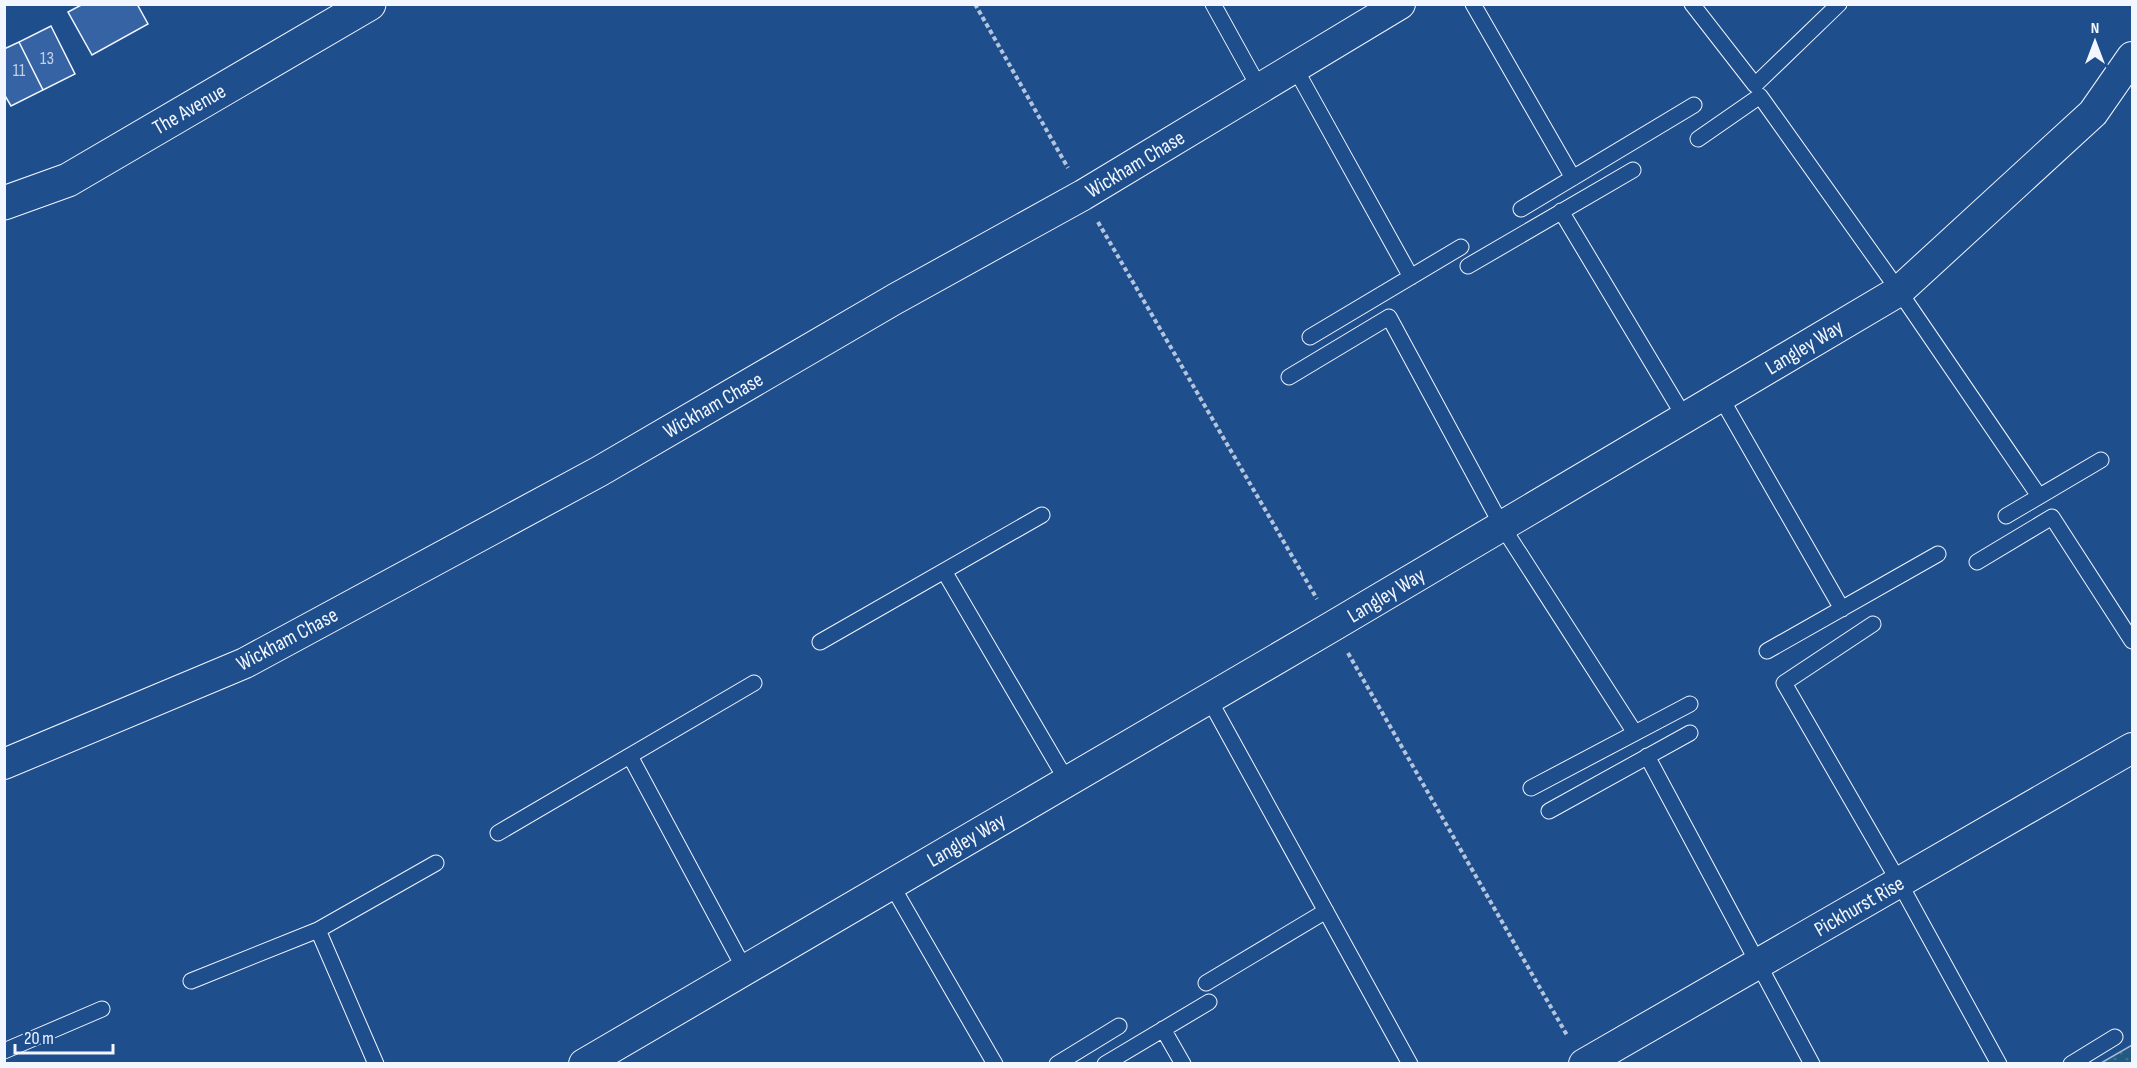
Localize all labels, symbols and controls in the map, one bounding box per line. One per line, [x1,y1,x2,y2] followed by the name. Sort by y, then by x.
[2065,12,2125,72] north arrow
[2091,19,2099,38] text: N
[40,48,54,69] house number: 13
[13,60,26,81] house number: 11
[148,78,230,140] street label: The Avenue
[1081,125,1189,204] street label: Wickham Chase
[1761,315,1848,380] street label: Langley Way
[659,367,768,444] street label: Wickham Chase
[1343,563,1430,628] street label: Langley Way
[232,602,342,677] street label: Wickham Chase
[923,808,1010,873] street label: Langley Way
[1810,871,1909,942] street label: Pickhurst Rise
[15,1017,112,1055] scale bar
[24,1028,54,1049] text: 20 m

